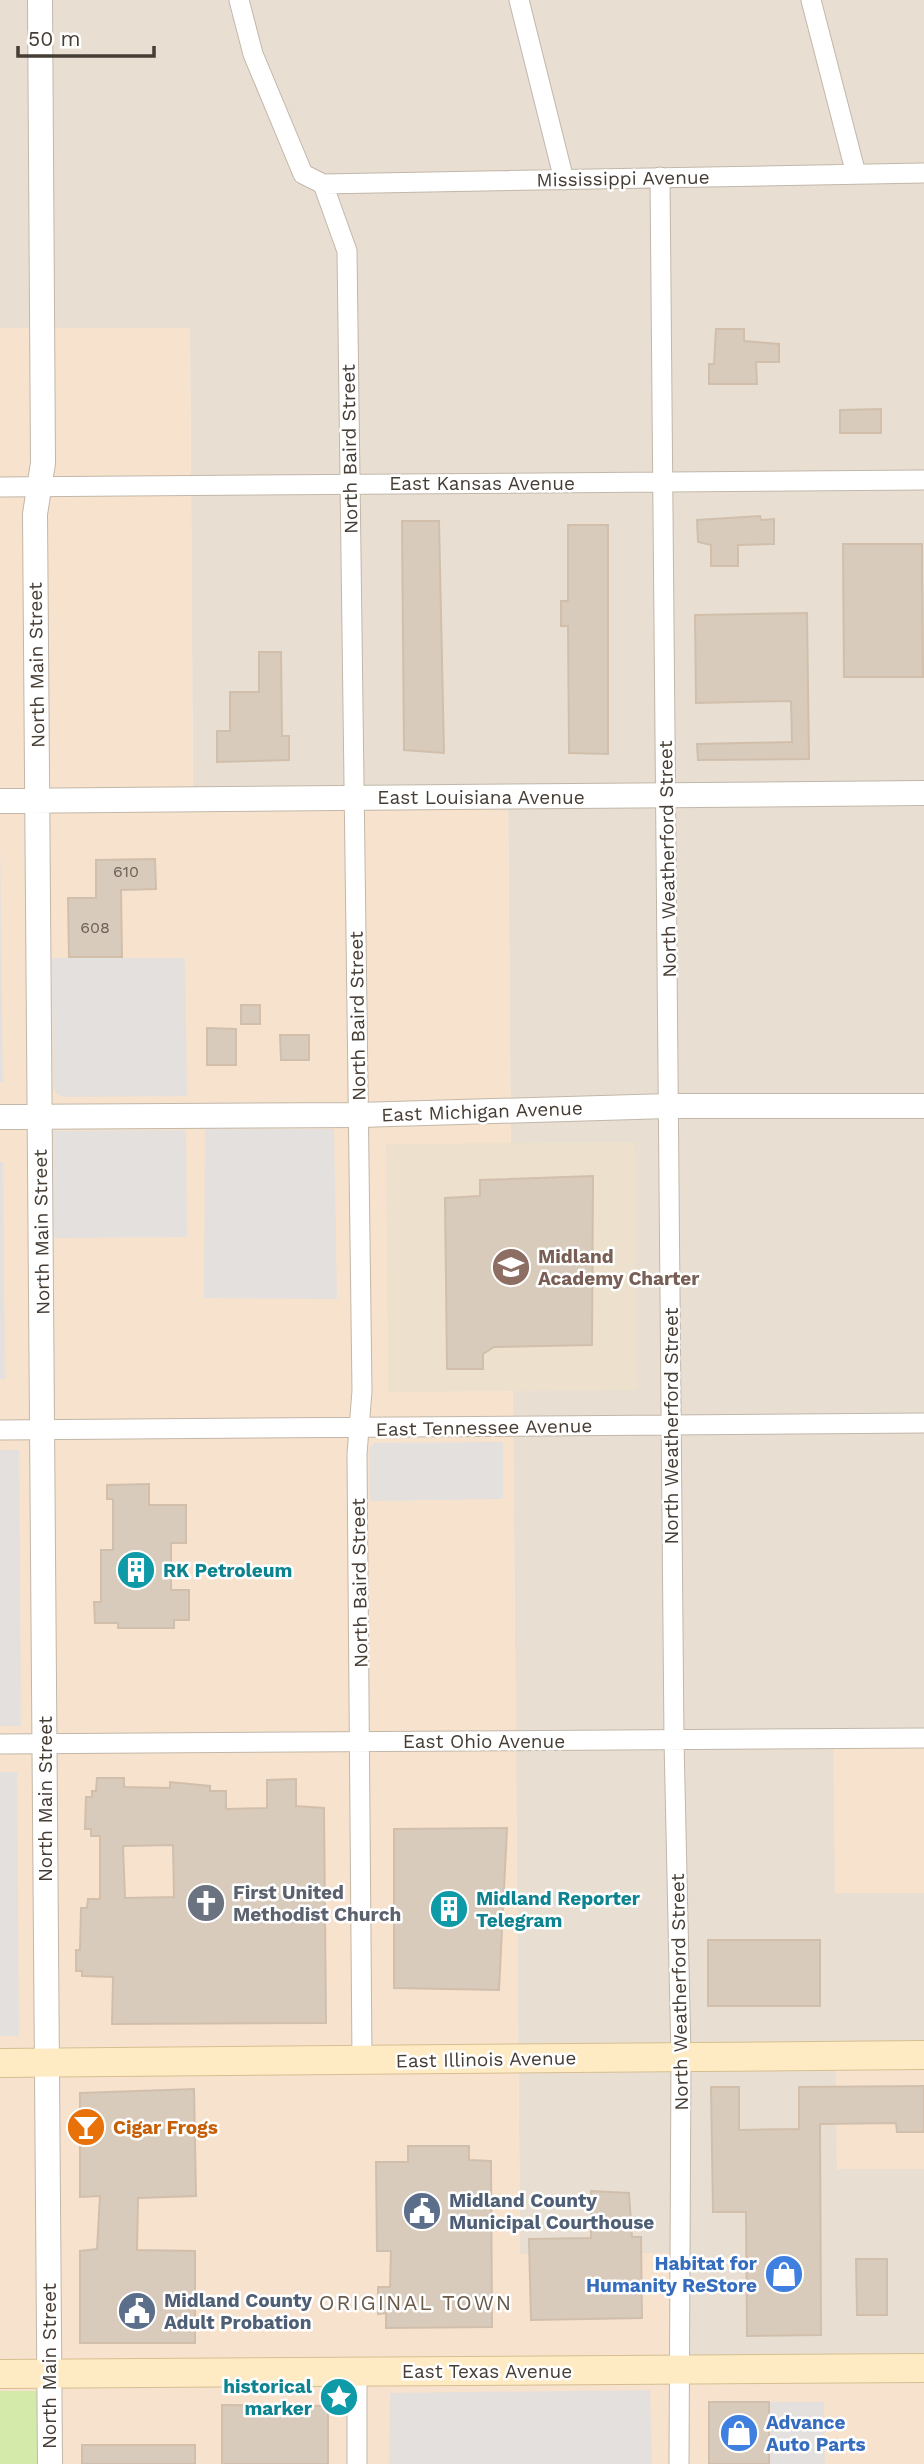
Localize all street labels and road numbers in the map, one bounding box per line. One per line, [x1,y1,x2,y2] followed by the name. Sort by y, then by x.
[536,165,710,192] street label: Mississippi Avenue
[337,364,362,534] street label: North Baird Street
[389,472,575,495] street label: East Kansas Avenue
[24,582,49,748] street label: North Main Street
[654,740,681,978] street label: North Weatherford Street
[377,786,585,809] street label: East Louisiana Avenue
[345,931,370,1101] street label: North Baird Street
[381,1096,583,1127] street label: East Michigan Avenue
[29,1149,54,1315] street label: North Main Street
[660,1307,683,1545] street label: North Weatherford Street
[376,1414,592,1441] street label: East Tennessee Avenue
[347,1498,372,1668] street label: North Baird Street
[34,1716,57,1882] street label: North Main Street
[403,1730,565,1753] street label: East Ohio Avenue
[666,1873,693,2111] street label: North Weatherford Street
[395,2046,577,2073] street label: East Illinois Avenue
[38,2283,61,2449] street label: North Main Street
[402,2360,572,2383] street label: East Texas Avenue

